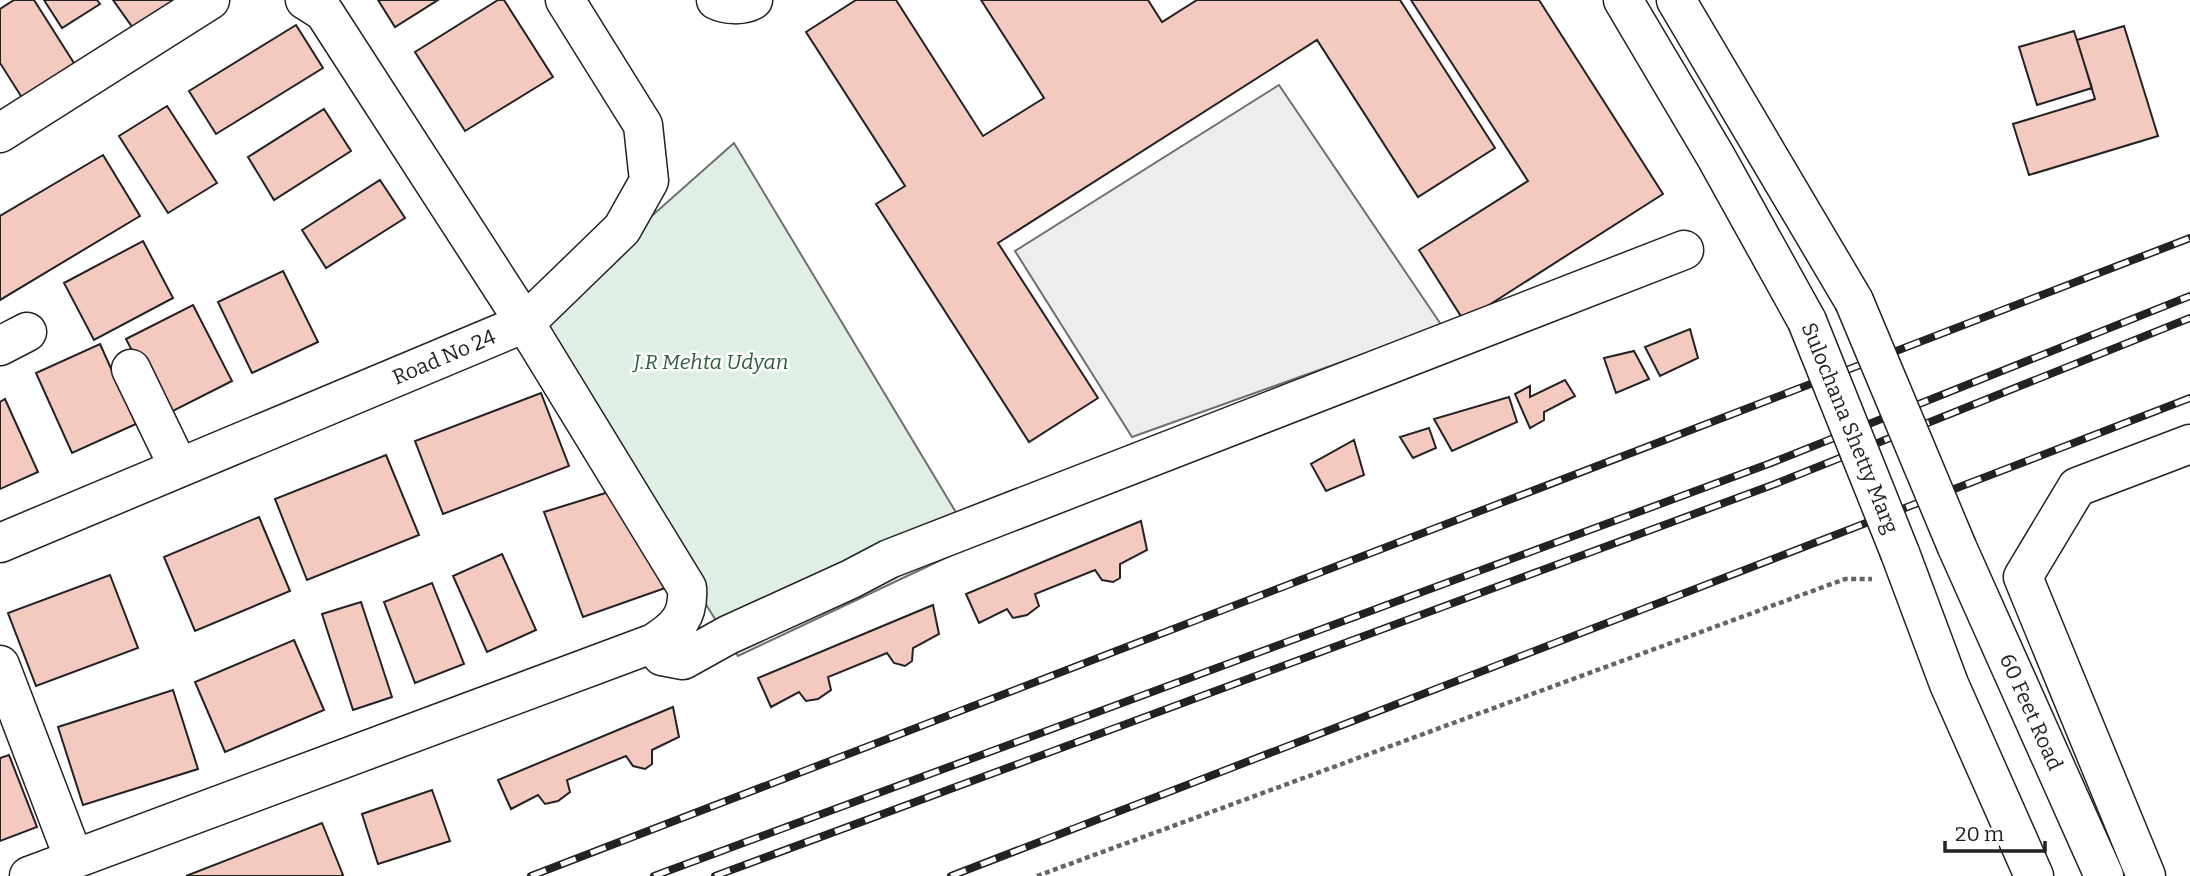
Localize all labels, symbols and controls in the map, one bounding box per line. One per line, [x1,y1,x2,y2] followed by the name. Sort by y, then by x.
[1796,319,1904,538] street label: Sulochana Shetty Marg
[388,324,500,390] street label: Road No 24
[632,349,788,375] park label: J.R Mehta Udyan
[1994,650,2068,774] street label: 60 Feet Road
[1945,810,2045,854] scale bar
[1955,821,2004,847] text: 20 m

